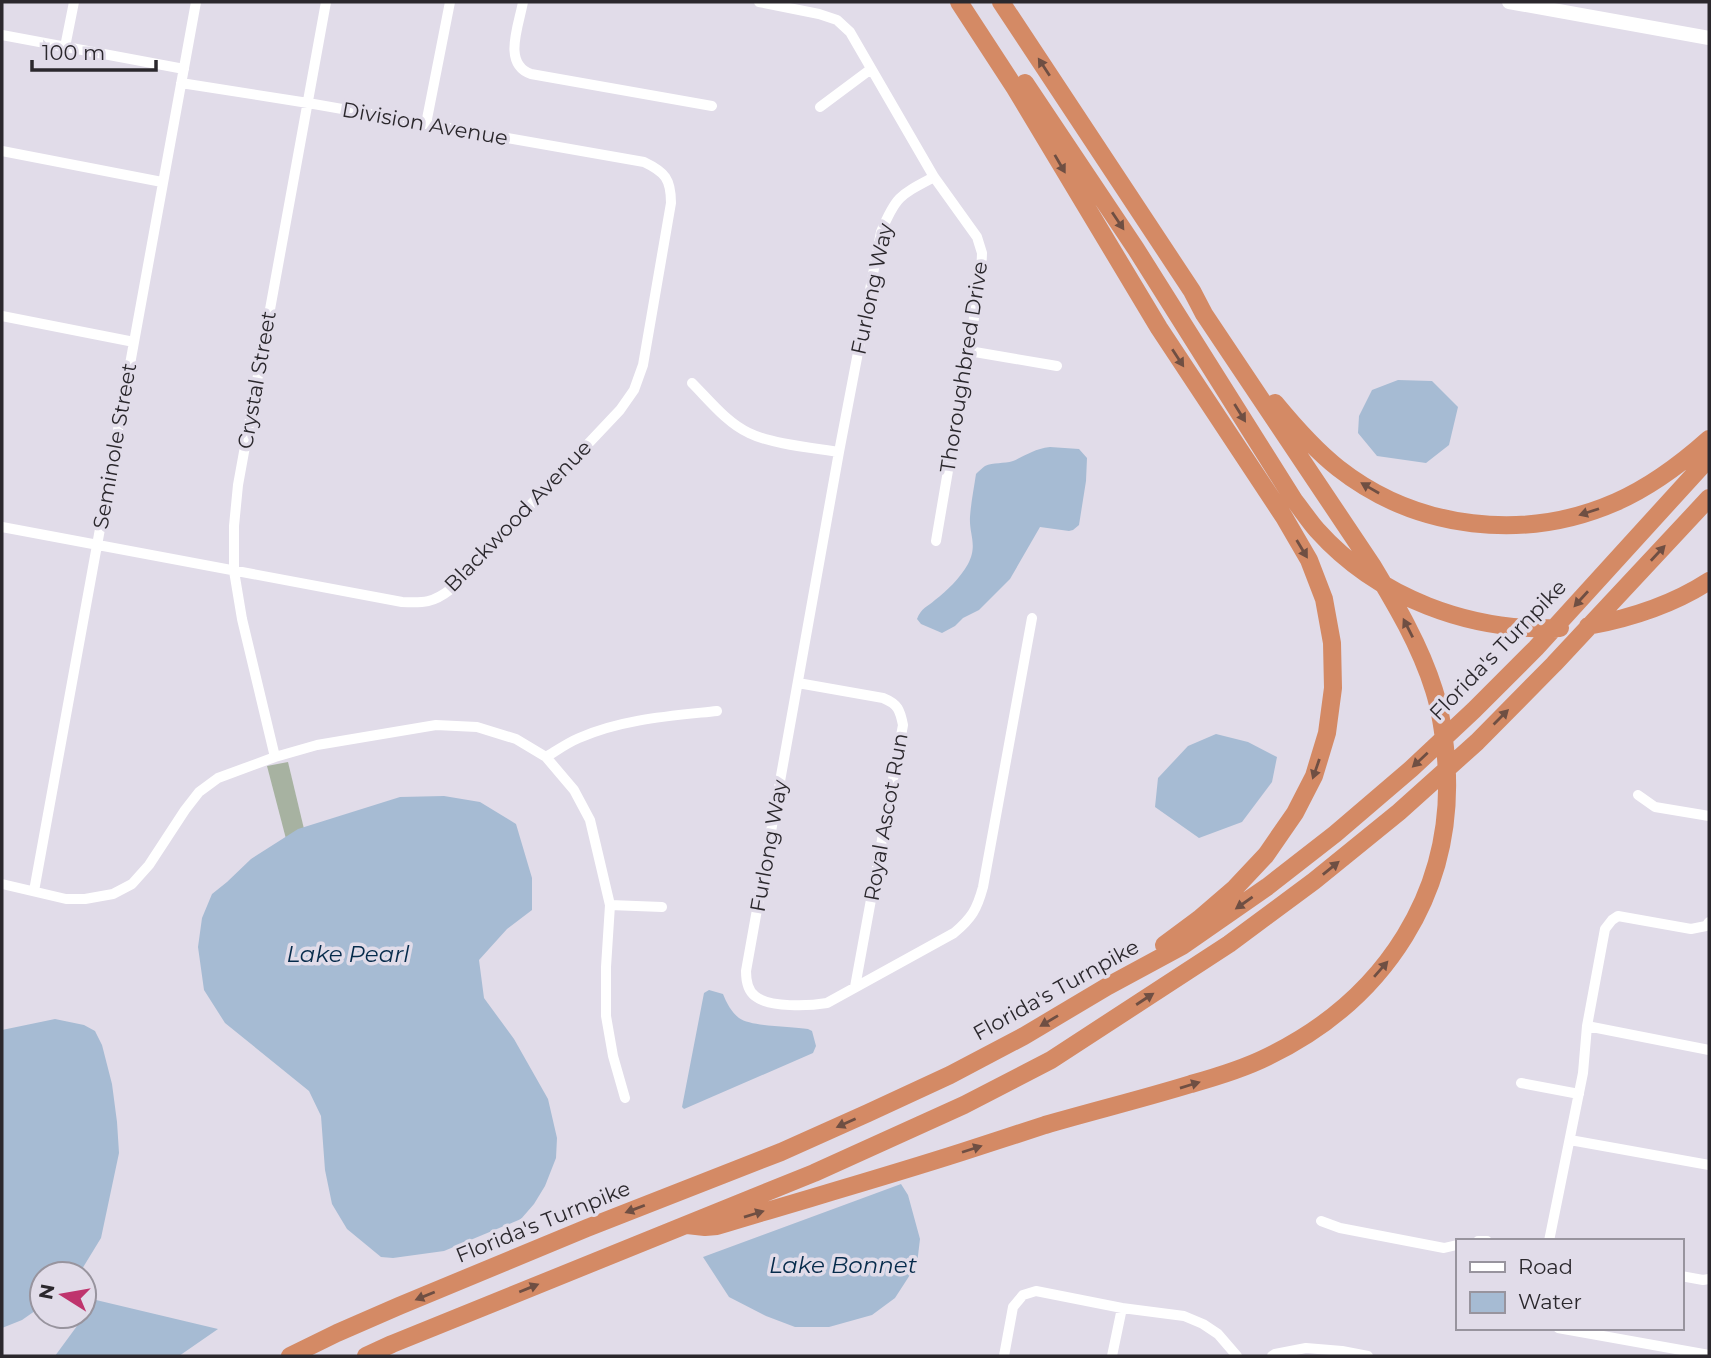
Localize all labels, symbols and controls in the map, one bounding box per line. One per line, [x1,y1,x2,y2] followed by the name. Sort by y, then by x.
[32,28,156,72] scale bar
[42,40,105,65] text: 100 m
[1038,58,1051,77] one-way arrow
[340,97,510,150] street label: Division Avenue
[1054,154,1066,173] one-way arrow
[1111,212,1125,230] one-way arrow
[845,220,898,357] street label: Furlong Way
[934,260,993,474] street label: Thoroughbred Drive
[232,309,281,451] street label: Crystal Street
[1172,348,1185,368] one-way arrow
[88,361,141,531] street label: Seminole Street
[1233,404,1246,423] one-way arrow
[439,435,596,597] street label: Blackwood Avenue
[1360,482,1379,495] one-way arrow
[1578,507,1599,517] one-way arrow
[1296,539,1309,558] one-way arrow
[1650,545,1666,562] one-way arrow
[1424,574,1571,725] street label: Florida's Turnpike
[1573,590,1589,607] one-way arrow
[1403,618,1415,638] one-way arrow
[1493,709,1510,726] one-way arrow
[858,731,913,903] street label: Royal Ascot Run
[1412,752,1429,768] one-way arrow
[1310,758,1321,779] one-way arrow
[745,777,793,914] street label: Furlong Way
[1321,860,1339,875] one-way arrow
[1235,896,1253,910] one-way arrow
[969,934,1143,1045] street label: Florida's Turnpike
[287,940,410,968] water label: Lake Pearl
[1373,960,1389,978] one-way arrow
[1136,993,1155,1006] one-way arrow
[1040,1015,1059,1028] one-way arrow
[1180,1079,1201,1089] one-way arrow
[836,1117,856,1129] one-way arrow
[961,1143,982,1154] one-way arrow
[452,1175,634,1268] street label: Florida's Turnpike
[625,1204,646,1215] one-way arrow
[744,1209,765,1219] one-way arrow
[1456,1239,1683,1330] legend
[769,1251,918,1279] water label: Lake Bonnet
[1518,1254,1573,1279] text: Road
[28,1260,98,1330] north arrow
[34,1282,60,1302] text: N
[519,1283,540,1294] one-way arrow
[1518,1289,1582,1314] text: Water
[414,1290,435,1301] one-way arrow

